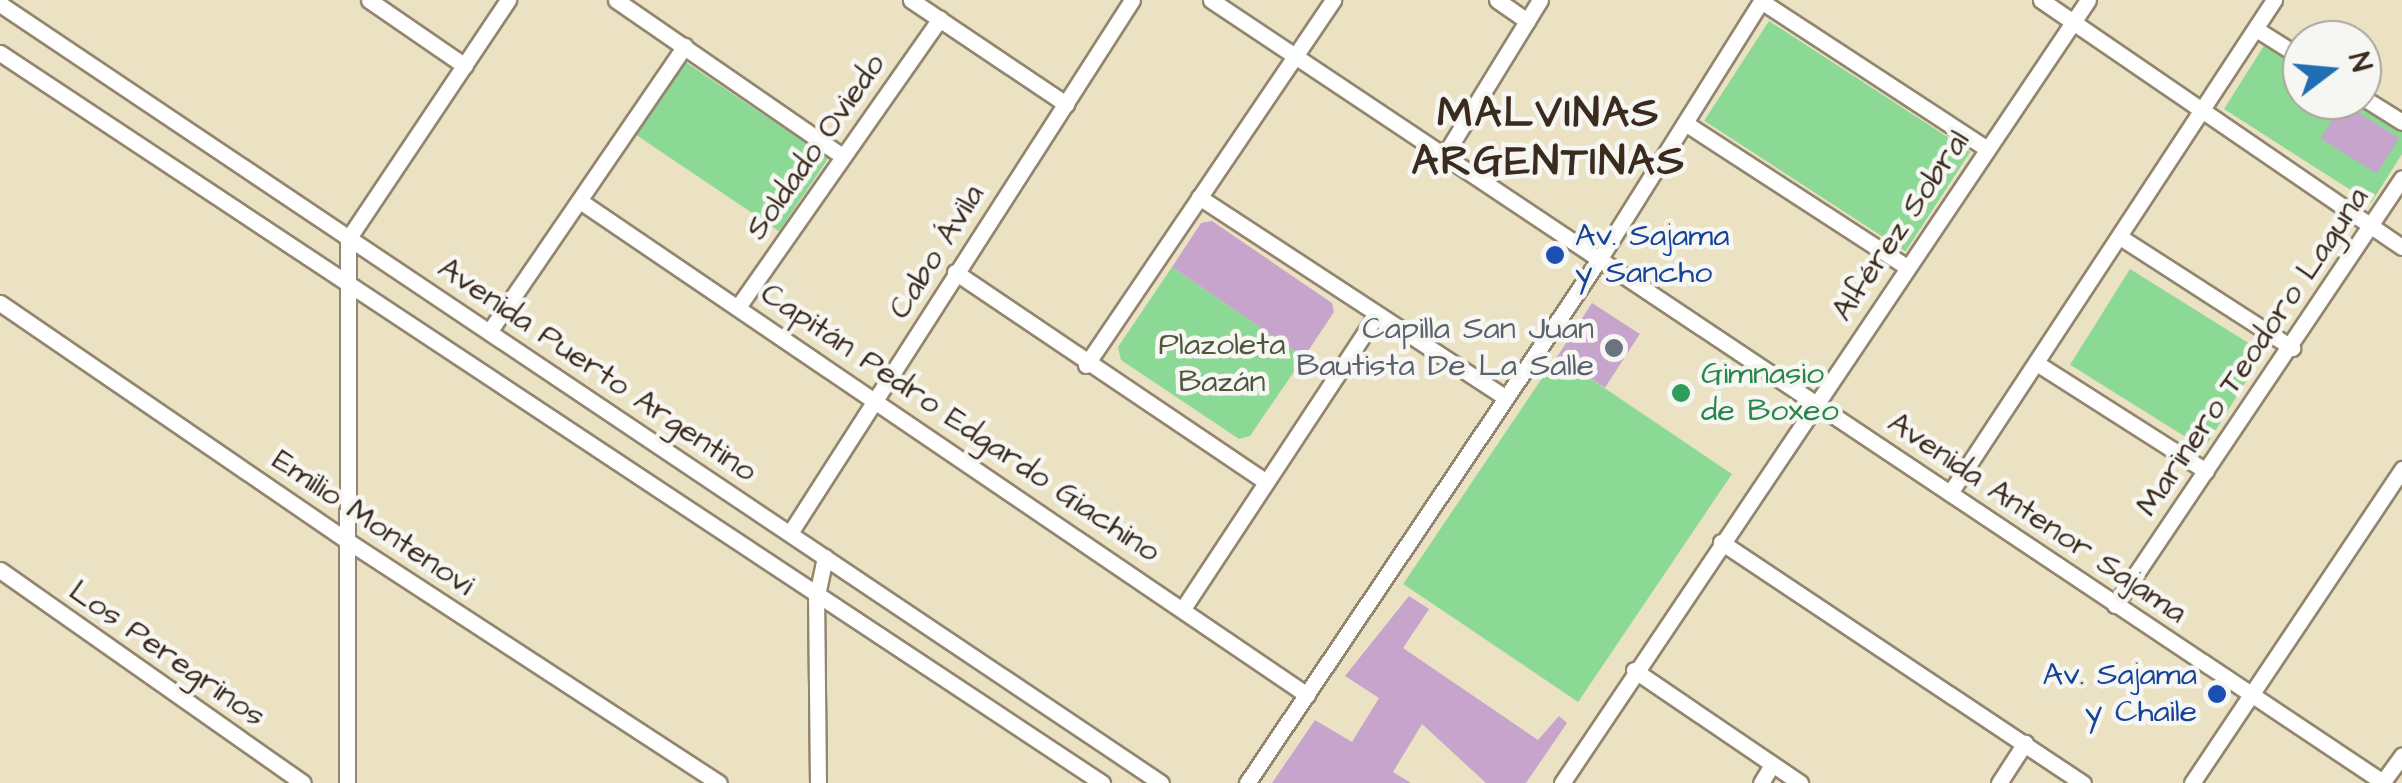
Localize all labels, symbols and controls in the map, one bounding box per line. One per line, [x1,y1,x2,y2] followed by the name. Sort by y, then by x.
[2282,20,2382,120] north arrow
[738,47,894,247] street label: Soldado Oviedo
[2338,48,2381,76] text: N
[1412,89,1686,188] district label: MALVINAS ARGENTINAS
[1823,124,1979,328] street label: Alférez Sobral
[881,178,993,326] street label: Cabo Ávila
[2128,180,2378,524] street label: Marinero Teodoro Laguna
[1575,218,1729,293] place label: Av. Sajama y Sancho
[1544,244,1566,266] marker: Av. Sajama y Sancho
[430,249,764,491] street label: Avenida Puerto Argentino
[753,275,1167,571] street label: Capitán Pedro Edgardo Giachino
[1296,311,1594,386] place label: Capilla San Juan Bautista De La Salle
[1158,327,1286,402] park label: Plazoleta Bazán
[1603,337,1625,359] marker: Capilla San Juan Bautista De La Salle
[1701,356,1839,431] place label: Gimnasio de Boxeo
[1670,382,1692,404] marker: Gimnasio de Boxeo
[1880,404,2194,632] street label: Avenida Antenor Sajama
[265,441,481,605] street label: Emilio Montenovi
[61,572,273,736] street label: Los Peregrinos
[2043,657,2197,732] place label: Av. Sajama y Chaile
[2206,683,2228,705] marker: Av. Sajama y Chaile

